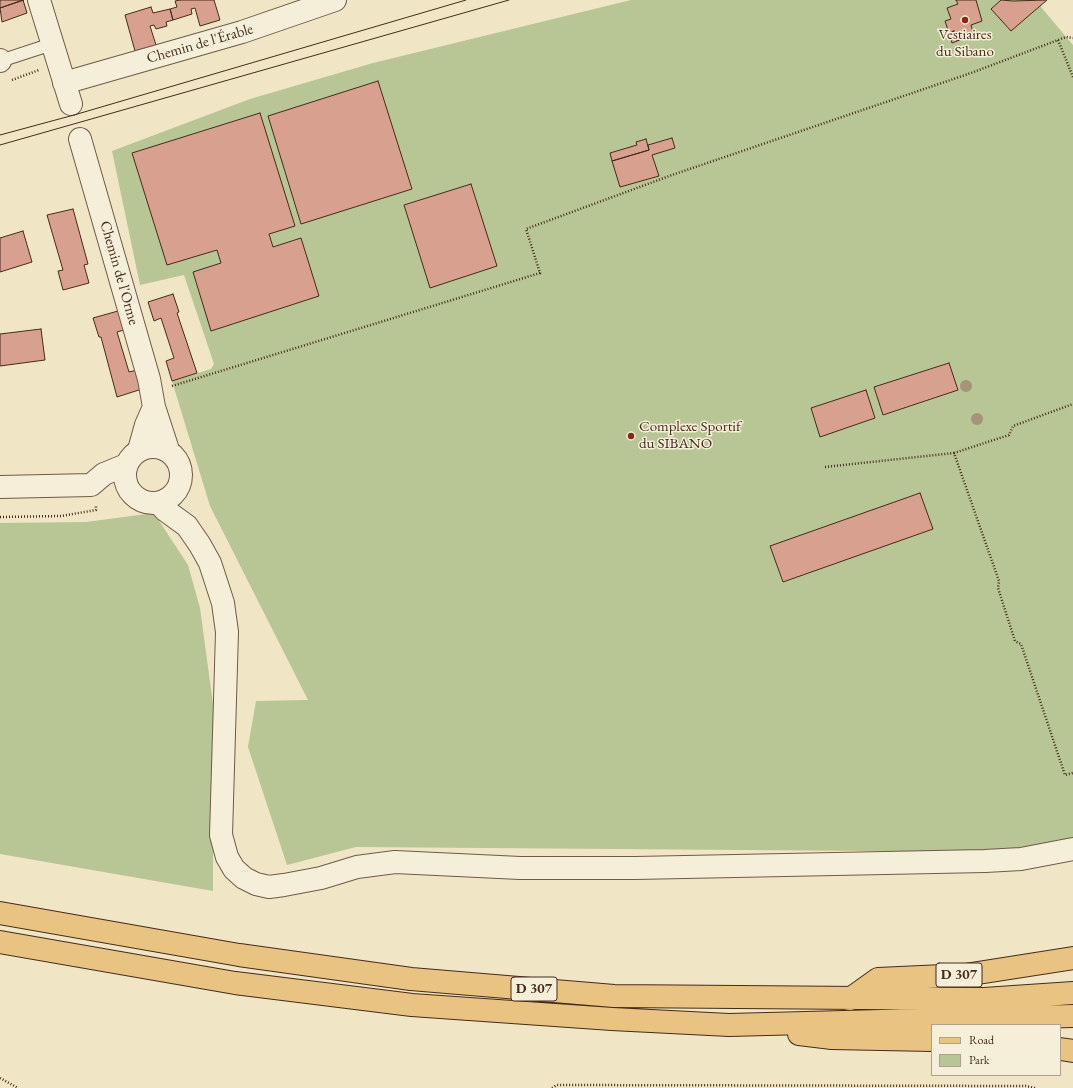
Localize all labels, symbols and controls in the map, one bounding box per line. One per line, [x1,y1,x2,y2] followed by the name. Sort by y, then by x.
[960,15,970,25] marker: Vestiaires du Sibano
[145,20,255,68] street label: Chemin de l'Érable
[936,26,994,61] place label: Vestiaires du Sibano
[96,219,142,327] street label: Chemin de l'Orme
[639,418,741,453] place label: Complexe Sportif du SIBANO
[626,431,636,441] marker: Complexe Sportif du SIBANO
[936,963,982,987] road number: D 307
[511,977,557,1001] road number: D 307
[931,1024,1061,1076] legend
[969,1032,994,1048] text: Road
[969,1052,989,1068] text: Park

